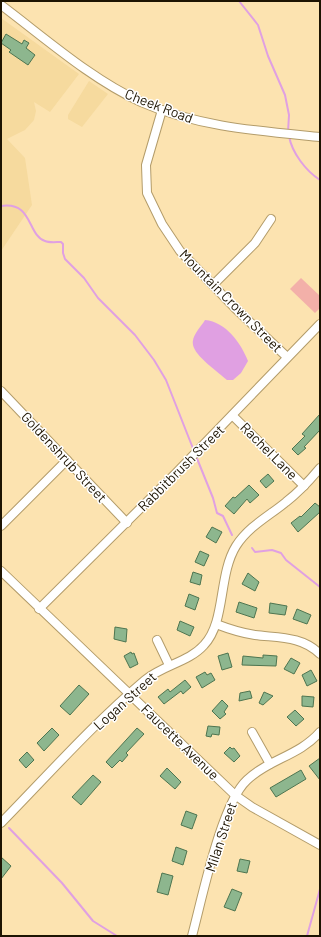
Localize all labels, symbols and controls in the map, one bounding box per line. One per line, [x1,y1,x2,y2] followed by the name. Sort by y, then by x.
[123,85,196,126] street label: Cheek Road
[176,246,286,356] street label: Mountain Crown Street
[18,408,111,505] street label: Goldenshrub Street
[237,418,302,483] street label: Rachel Lane
[134,421,227,514] street label: Rabbitbrush Street
[90,668,160,733] street label: Logan Street
[138,700,223,783] street label: Faucette Avenue
[201,800,240,874] street label: Milan Street

